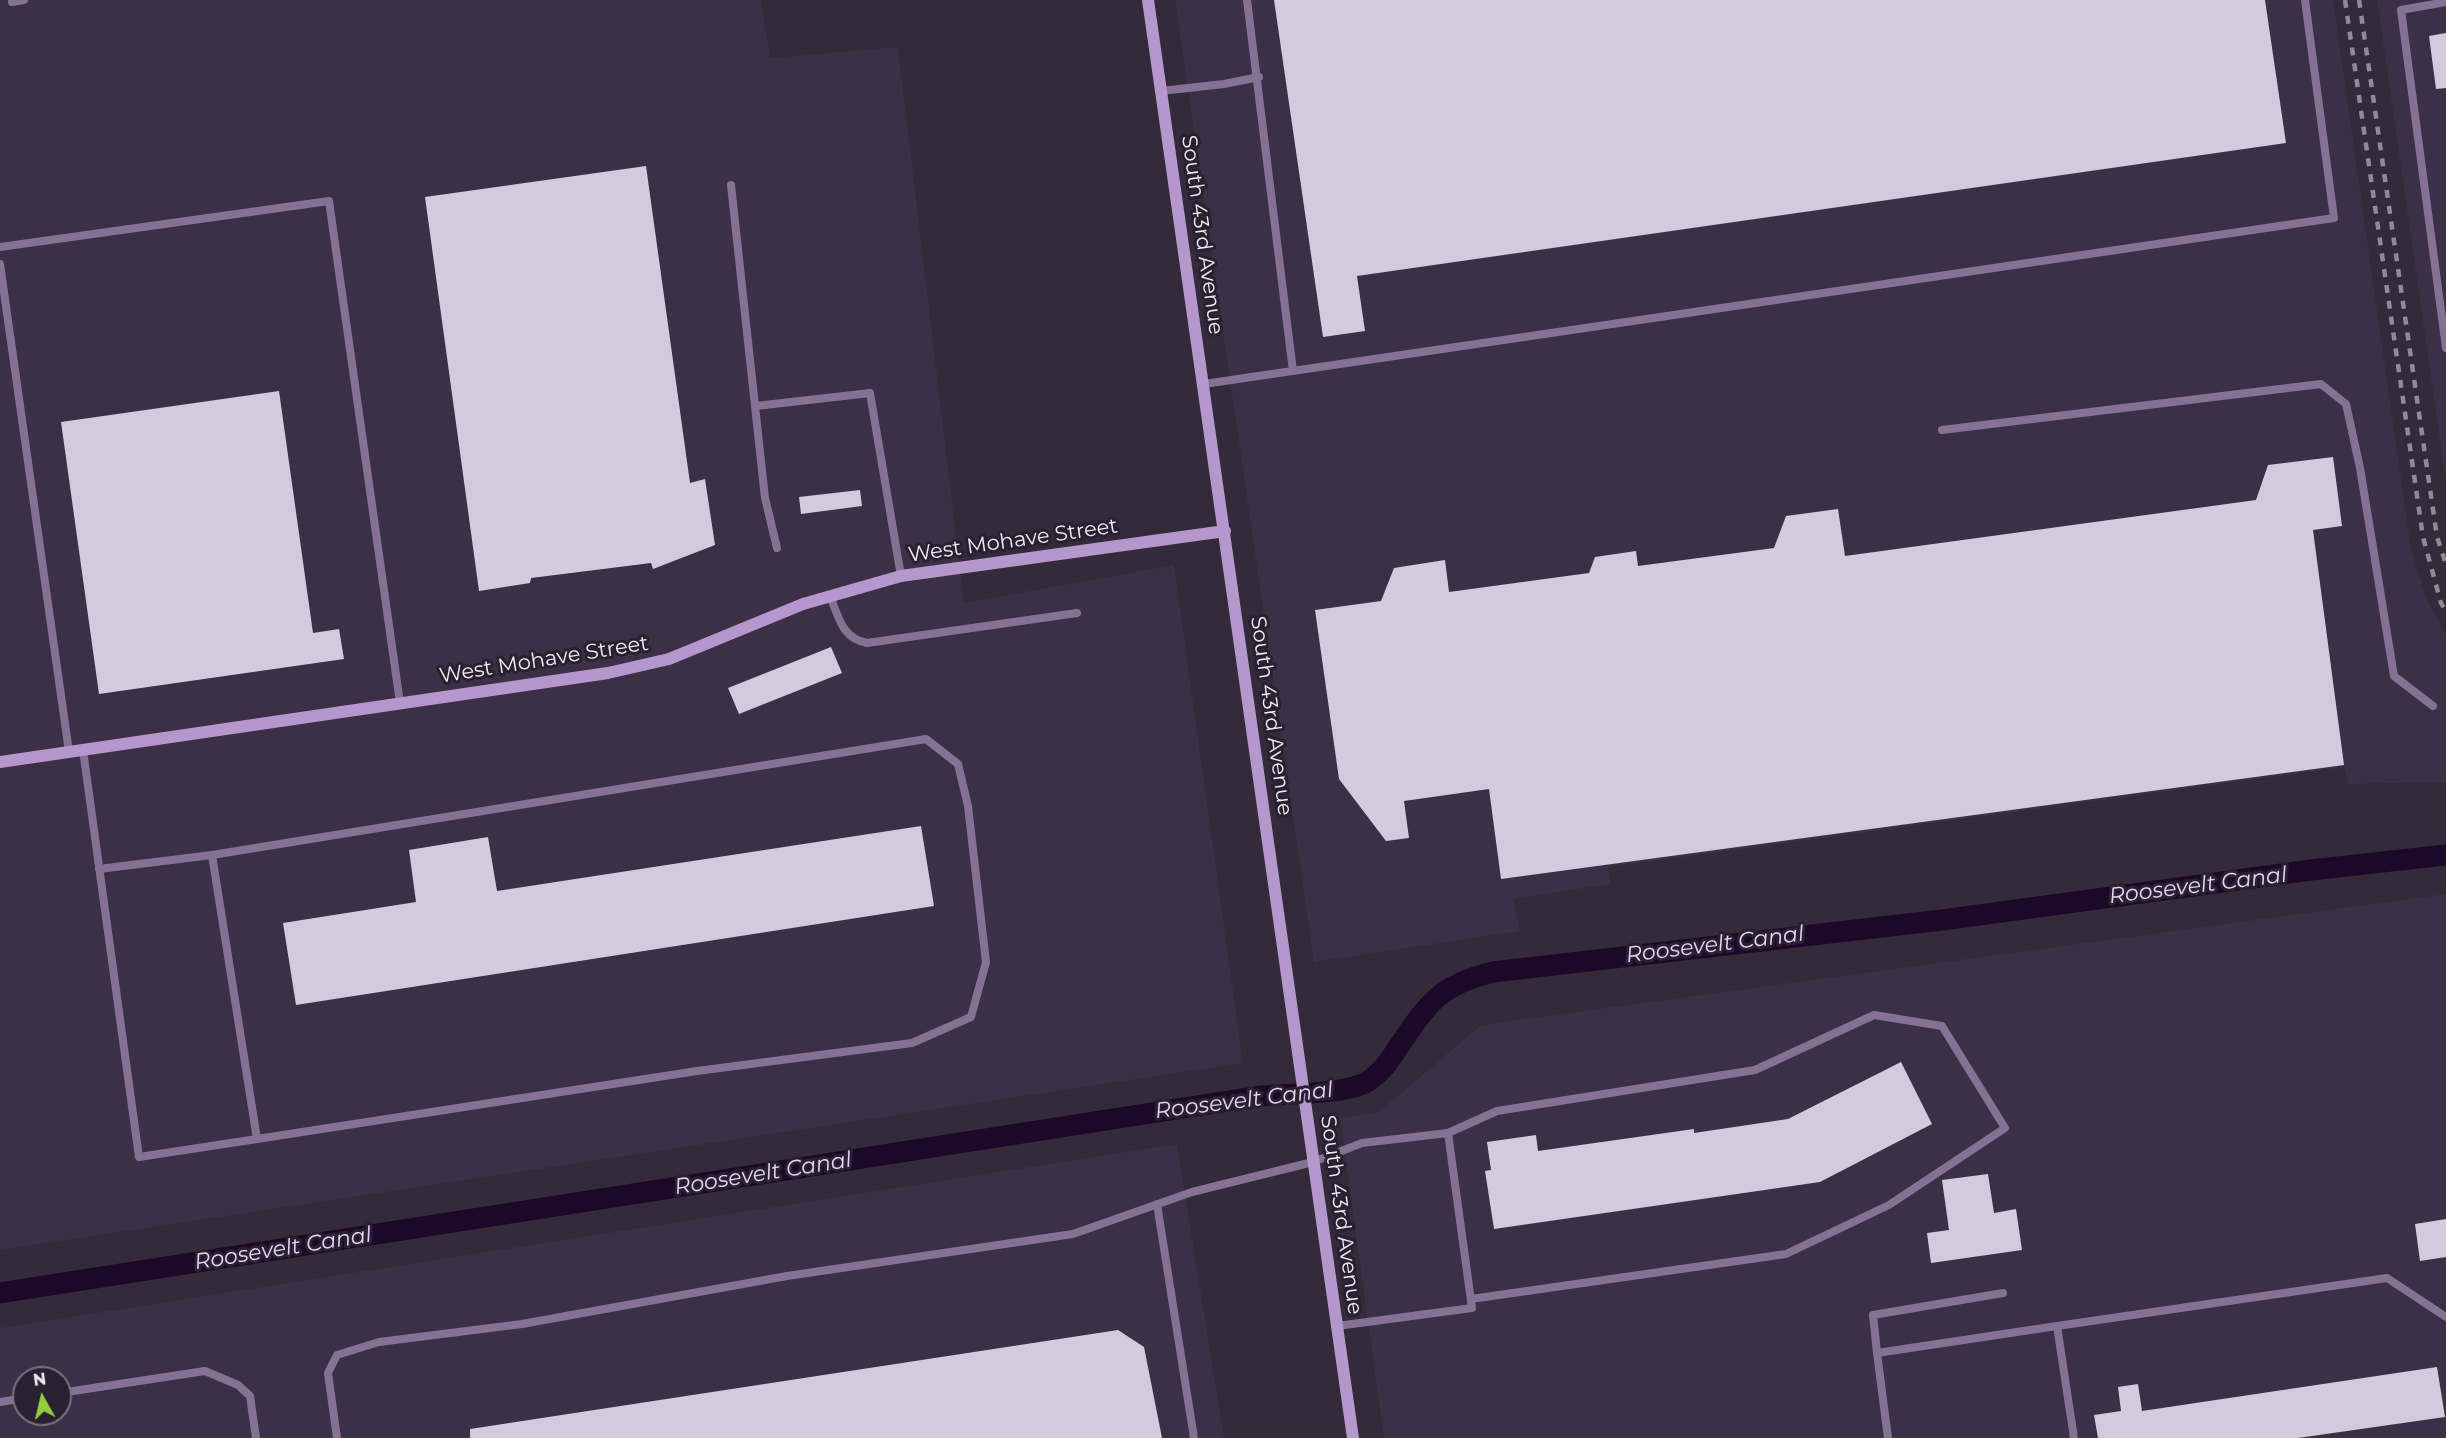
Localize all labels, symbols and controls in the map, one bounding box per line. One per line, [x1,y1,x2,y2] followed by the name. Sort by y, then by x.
[1176,134,1228,336] street label: South 43rd Avenue
[907,514,1119,568] street label: West Mohave Street
[1245,615,1297,817] street label: South 43rd Avenue
[438,631,650,689] street label: West Mohave Street
[2108,862,2288,910] water label: Roosevelt Canal
[1625,921,1805,969] water label: Roosevelt Canal
[1154,1077,1334,1125] water label: Roosevelt Canal
[1315,1114,1367,1316] street label: South 43rd Avenue
[673,1147,853,1201] water label: Roosevelt Canal
[193,1222,373,1276] water label: Roosevelt Canal
[12,1366,72,1426] north arrow
[32,1369,47,1390] text: N

